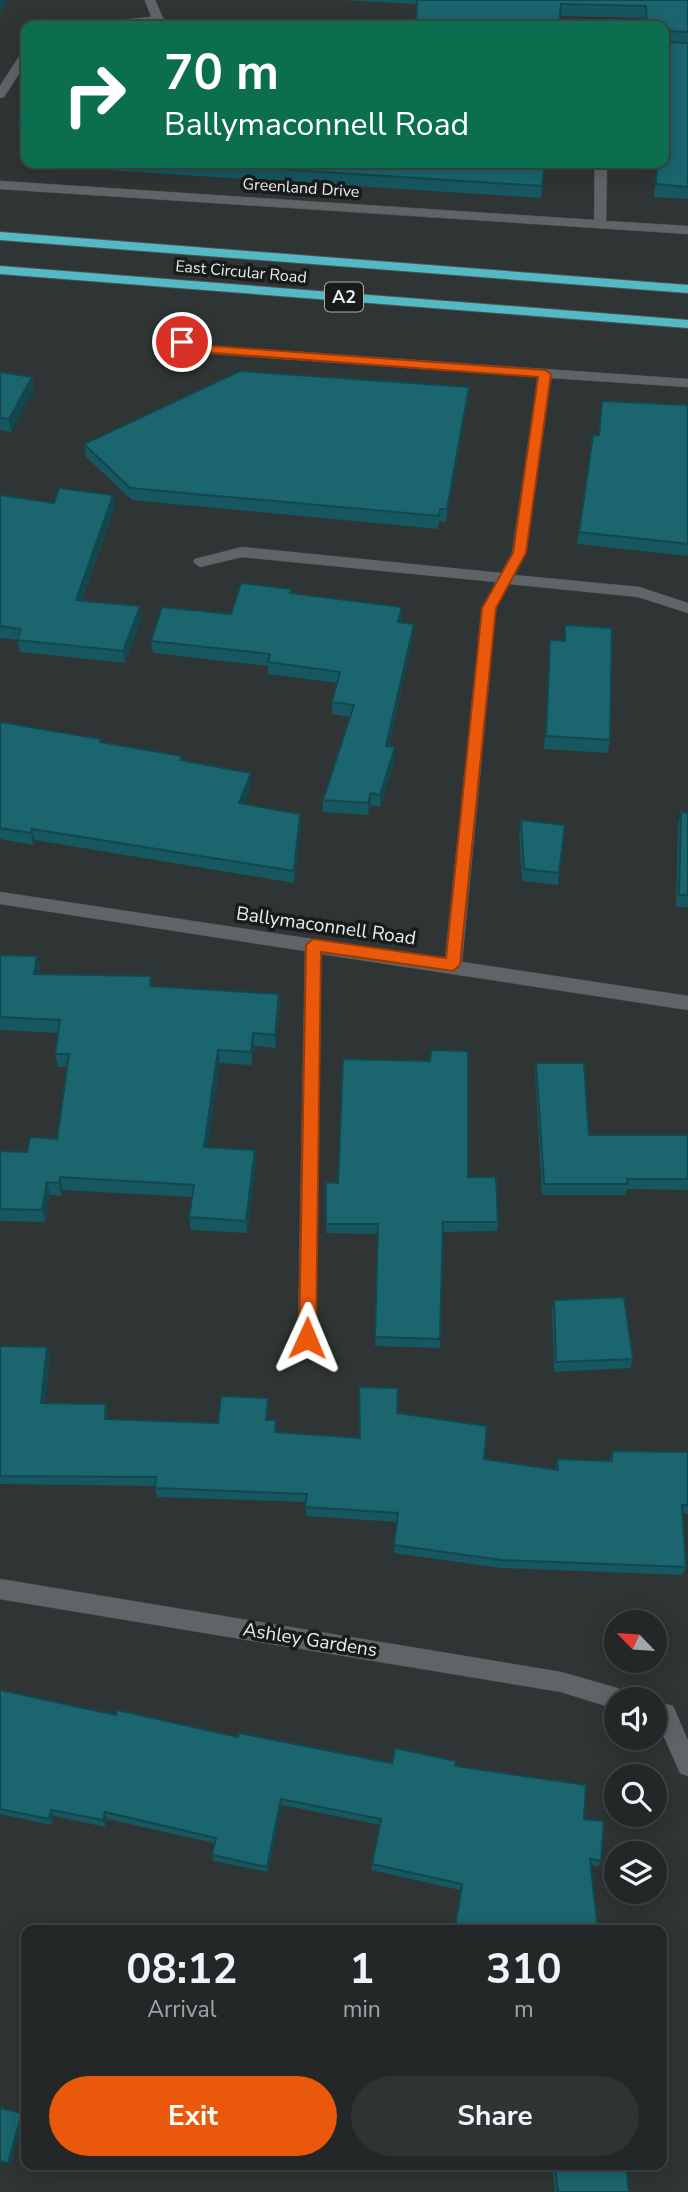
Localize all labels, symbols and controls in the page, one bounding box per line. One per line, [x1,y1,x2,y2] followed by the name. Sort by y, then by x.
[164,39,279,106] text: 70 m
[49,49,140,140] icon: right
[164,103,469,146] text: Ballymaconnell Road
[242,173,360,203] street label: Greenland Drive
[174,255,308,289] street label: East Circular Road
[325,282,363,312] road number: A2
[152,312,212,372] pin
[163,323,201,361] icon: arrive
[234,901,418,951] street label: Ballymaconnell Road
[270,1301,344,1375] position arrow
[604,1610,667,1673] north arrow
[604,1610,667,1904] map controls
[241,1617,379,1663] street label: Ashley Gardens
[604,1687,667,1750] button: sound
[604,1764,667,1827] button: search
[604,1841,667,1904] button: layers
[126,1941,237,1998] text: 08:12
[349,1941,374,1998] text: 1
[486,1941,562,1998] text: 310
[147,1994,216,2025] text: Arrival
[343,1994,381,2025] text: min
[514,1994,534,2025] text: m
[49,2076,337,2156] button: Exit
[351,2076,639,2156] button: Share

